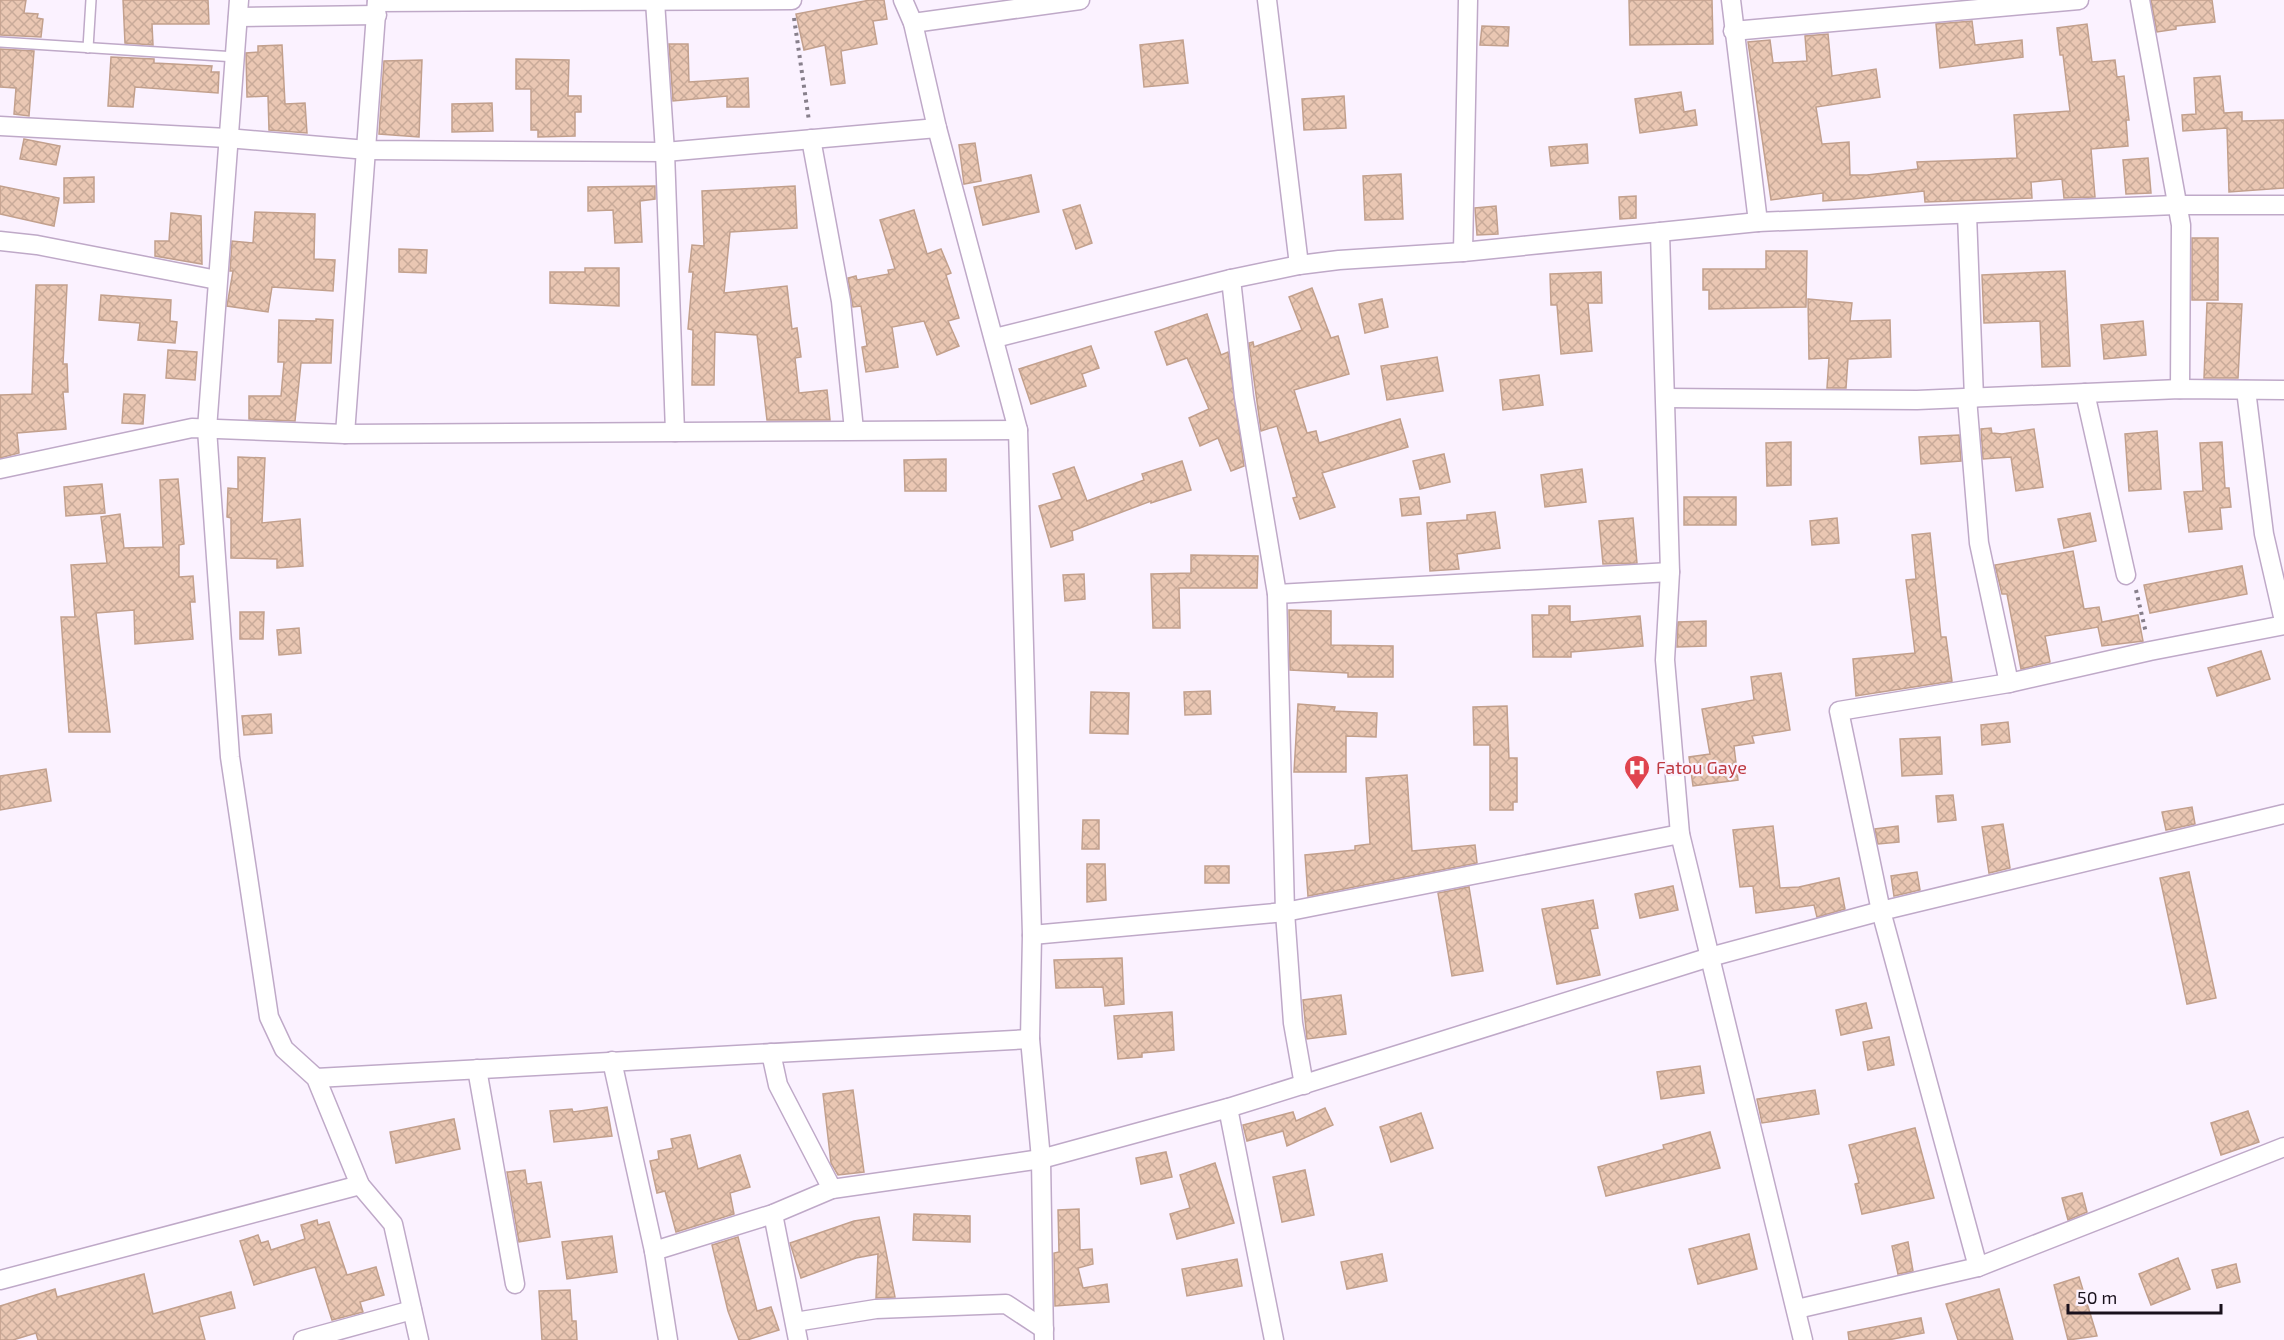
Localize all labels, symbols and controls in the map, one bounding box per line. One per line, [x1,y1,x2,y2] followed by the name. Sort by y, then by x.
[1622,753,1652,791] hospital icon: Fatou Gaye
[1656,756,1747,778] place label: Fatou Gaye
[2068,1277,2221,1315] scale bar
[2077,1286,2117,1308] text: 50 m

